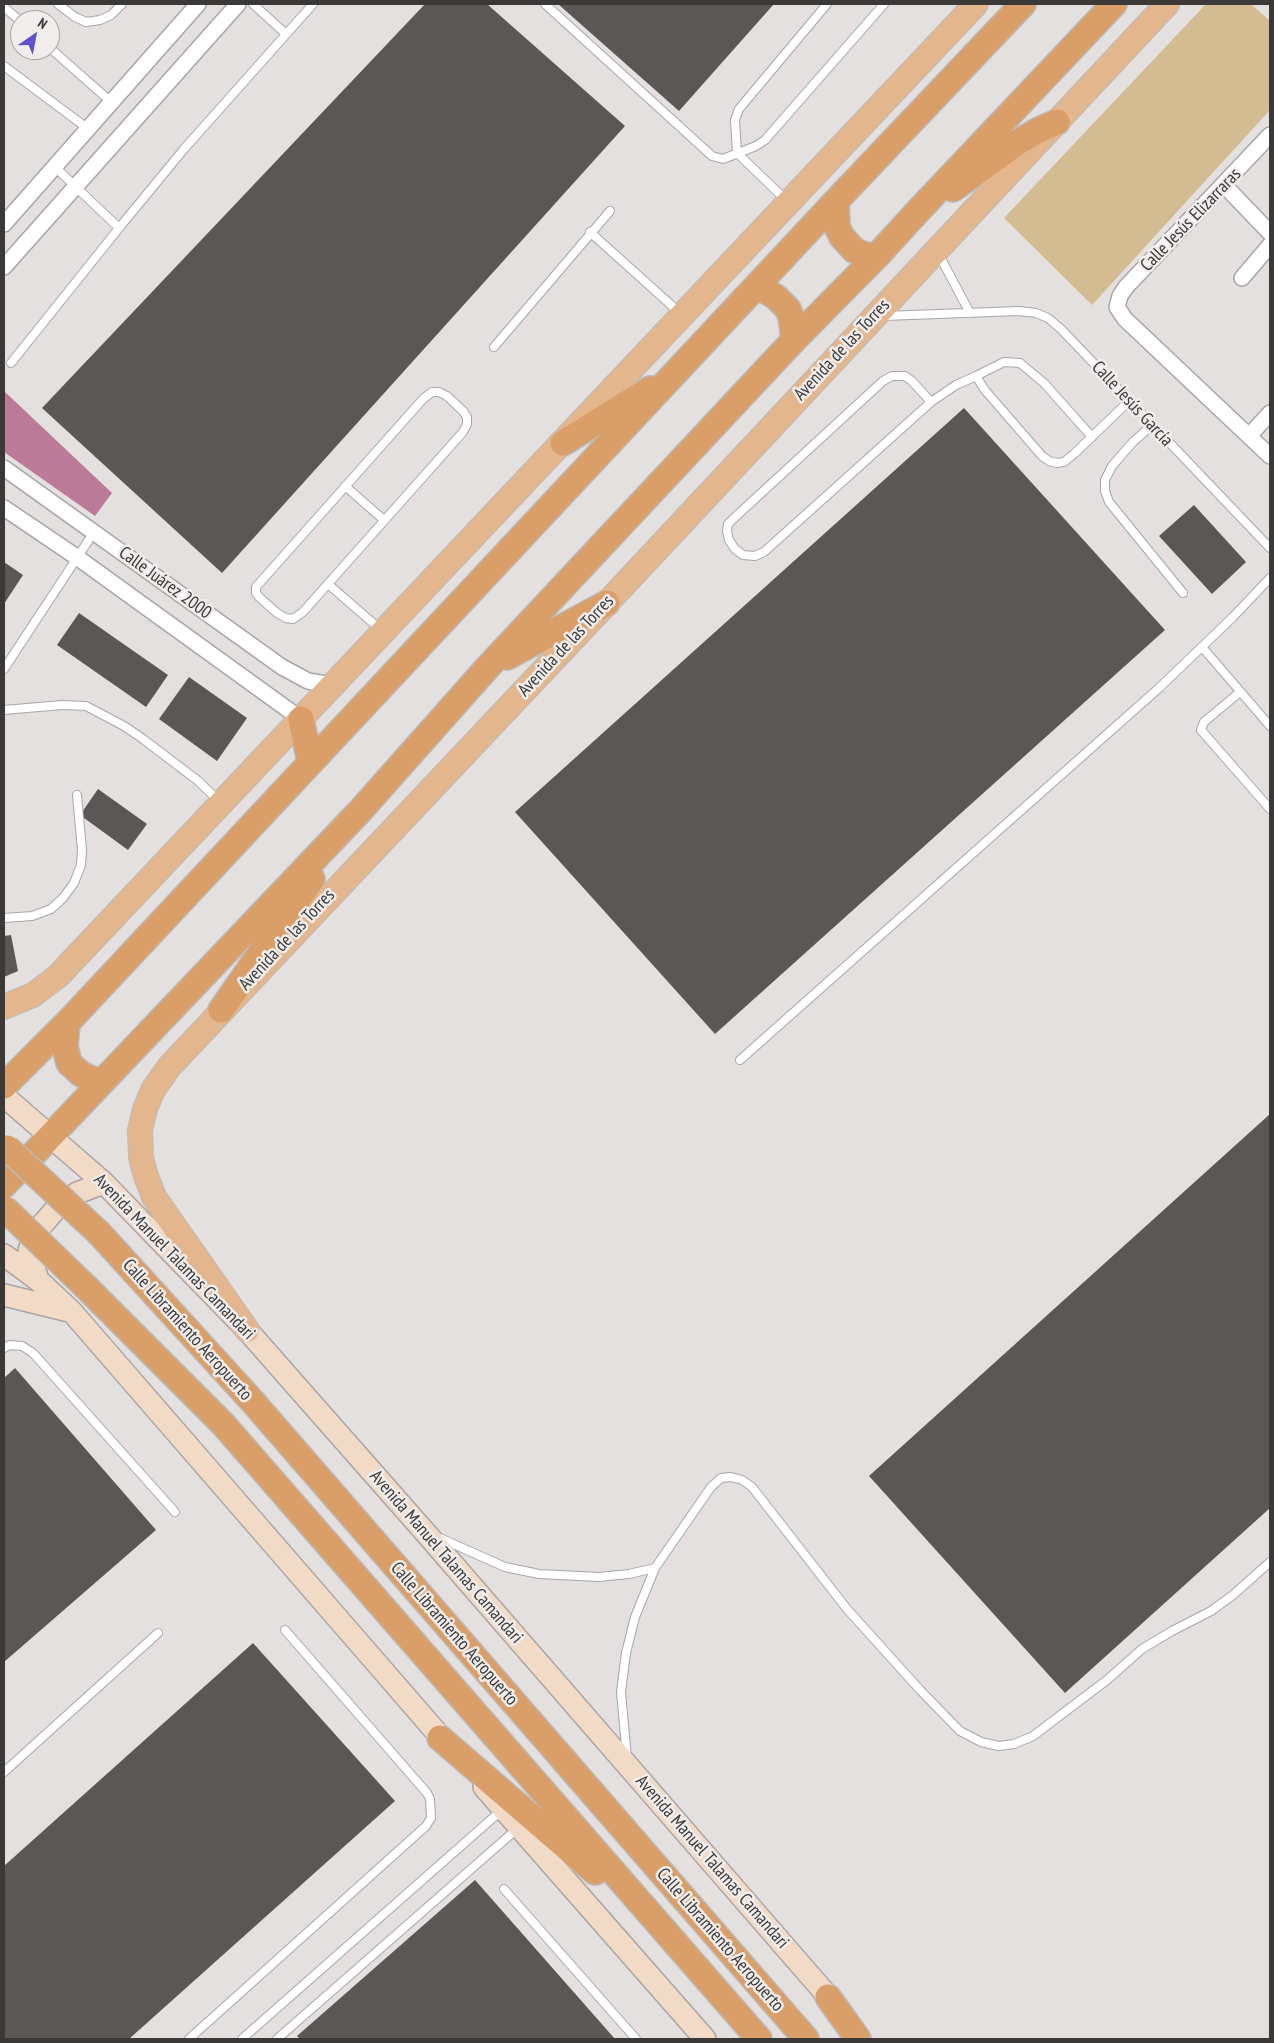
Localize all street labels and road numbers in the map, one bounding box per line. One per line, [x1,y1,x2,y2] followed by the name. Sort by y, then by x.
[1136,164,1246,276] street label: Calle Jesús Elizarraras
[790,295,894,405] street label: Avenida de las Torres
[1087,357,1177,451] street label: Calle Jesús García
[115,542,215,624] street label: Calle Juárez 2000
[514,591,618,701] street label: Avenida de las Torres
[235,885,339,995] street label: Avenida de las Torres
[89,1169,259,1345] street label: Avenida Manuel Talamas Camandari
[118,1255,256,1405] street label: Calle Libramiento Aeropuerto
[365,1466,527,1648] street label: Avenida Manuel Talamas Camandari
[386,1558,522,1710] street label: Calle Libramiento Aeropuerto
[631,1771,793,1953] street label: Avenida Manuel Talamas Camandari
[652,1864,788,2016] street label: Calle Libramiento Aeropuerto

